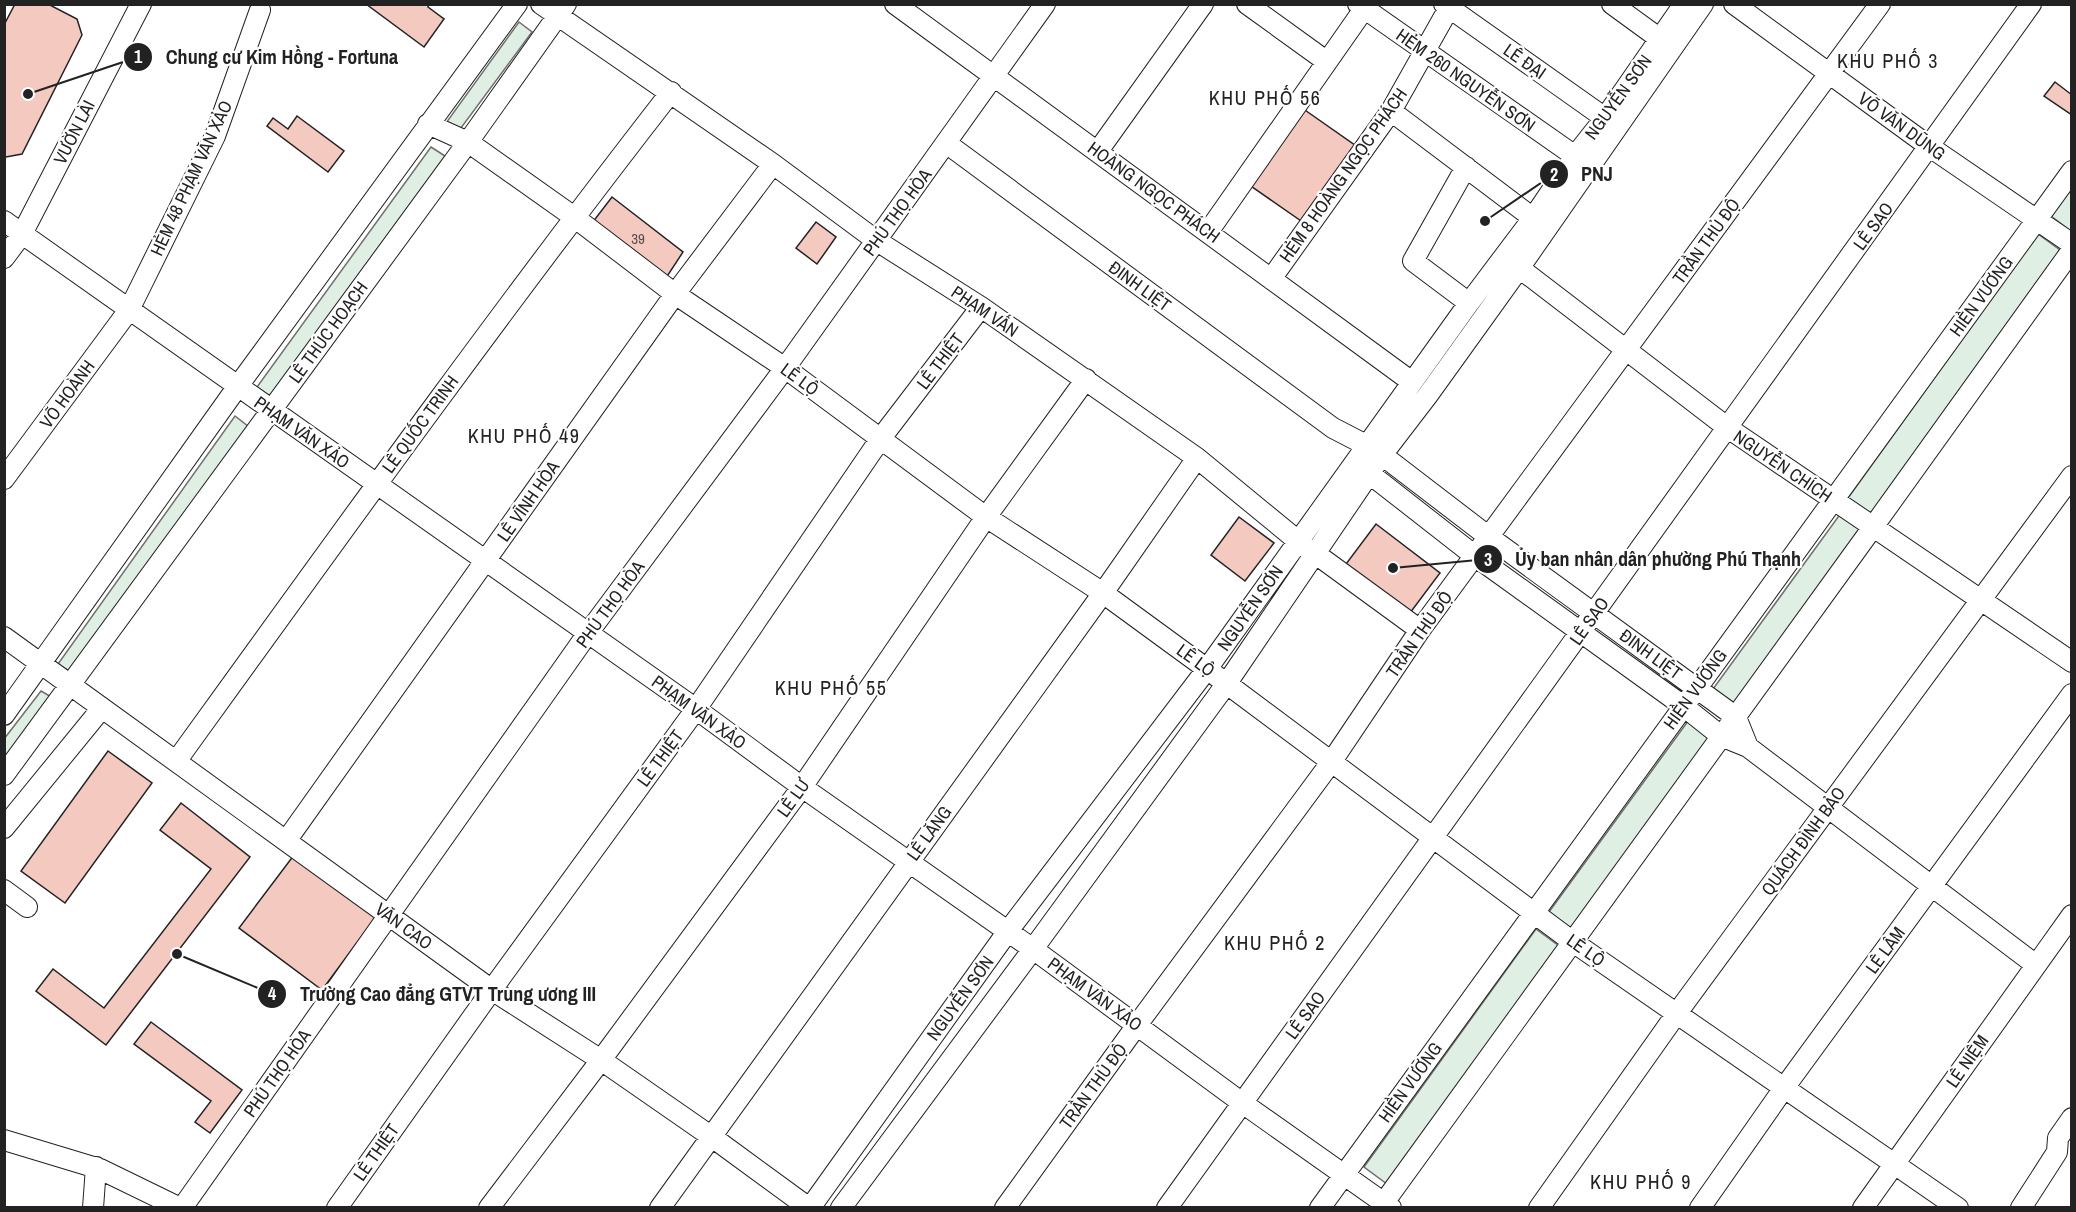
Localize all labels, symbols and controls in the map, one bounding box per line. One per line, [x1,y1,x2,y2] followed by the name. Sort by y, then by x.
[1391,22,1541,138] street label: HẺM 260 NGUYỄN SƠN
[1499,37,1551,85] street label: LÊ ĐẠI
[123,38,410,76] callout: Chung cư Kim Hồng - Fortuna
[166,43,398,70] text: Chung cư Kim Hồng - Fortuna
[134,44,143,69] text: 1
[1837,47,1939,74] district label: KHU PHỐ 3
[1579,50,1657,144] street label: NGUYỄN SƠN
[1273,83,1413,267] street label: HẺM 8 HOÀNG NGỌC PHÁCH
[1209,84,1321,111] district label: KHU PHỐ 56
[1853,86,1951,166] street label: VÕ VĂN DŨNG
[47,96,101,168] street label: VƯỜN LÀI
[144,96,238,260] street label: HẺM 48 PHẠM VĂN XẢO
[1083,135,1225,249] street label: HOÀNG NGỌC PHÁCH
[1539,155,1625,193] callout: PNJ
[1581,160,1613,187] text: PNJ
[1550,162,1558,187] text: 2
[857,163,937,261] street label: PHÚ THỌ HÒA
[1666,193,1746,289] street label: TRẦN THỦ ĐỘ
[1847,197,1899,255] street label: LÊ SAO
[631,228,645,249] house number: 39
[1943,251,2019,341] street label: HIỀN VƯƠNG
[1104,255,1176,317] street label: ĐINH LIỆT
[283,276,373,388] street label: LÊ THÚC HOẠCH
[947,279,1023,343] street label: PHẠM VẤN
[911,328,969,394] street label: LÊ THIỆT
[34,355,100,433] street label: VÕ HOÀNH
[776,357,824,401] street label: LÊ LỘ
[376,370,464,478] street label: LÊ QUỐC TRINH
[249,390,355,474] street label: PHẠM VĂN XẢO
[468,422,580,449] district label: KHU PHỐ 49
[1729,424,1837,508] street label: NGUYỄN CHÍCH
[491,455,565,546] street label: LÊ VĨNH HÒA
[1473,540,1813,578] callout: Ủy ban nhân dân phường Phú Thạnh
[1515,545,1801,572] text: Ủy ban nhân dân phường Phú Thạnh
[1484,547,1492,572] text: 3
[570,555,650,653] street label: PHÚ THỌ HÒA
[1211,560,1289,656] street label: NGUYỄN SƠN
[1380,586,1458,682] street label: TRẦN THỦ ĐỘ
[1563,592,1615,650] street label: LÊ SAO
[1615,623,1687,685] street label: ĐINH LIỆT
[1172,638,1220,682] street label: LÊ LỘ
[1657,644,1733,734] street label: HIỀN VƯƠNG
[647,669,751,755] street label: PHẠM VĂN XẢO
[775,674,887,701] district label: KHU PHỐ 55
[631,725,689,791] street label: LÊ THIỆT
[771,773,816,822] street label: LÊ LƯ
[1755,782,1851,900] street label: QUÁCH ĐÌNH BẢO
[901,800,957,866] street label: LÊ LĂNG
[370,897,438,955] street label: VĂN CAO
[1859,921,1911,979] street label: LÊ LÂM
[1562,928,1610,972] street label: LÊ LỘ
[1224,929,1326,956] district label: KHU PHỐ 2
[921,951,999,1045] street label: NGUYỄN SƠN
[1043,951,1147,1037] street label: PHẠM VĂN XẢO
[257,975,608,1013] callout: Trường Cao đẳng GTVT Trung ương III
[300,980,596,1007] text: Trường Cao đẳng GTVT Trung ương III
[268,981,277,1006] text: 4
[1279,986,1331,1044] street label: LÊ SAO
[237,1024,317,1122] street label: PHÚ THỌ HÒA
[1940,1030,1994,1092] street label: LÊ NIỆM
[1372,1037,1448,1127] street label: HIỀN VƯƠNG
[1053,1038,1133,1134] street label: TRẦN THỦ ĐỘ
[347,1118,405,1186] street label: LÊ THIỆT
[1590,1168,1692,1195] district label: KHU PHỐ 9

